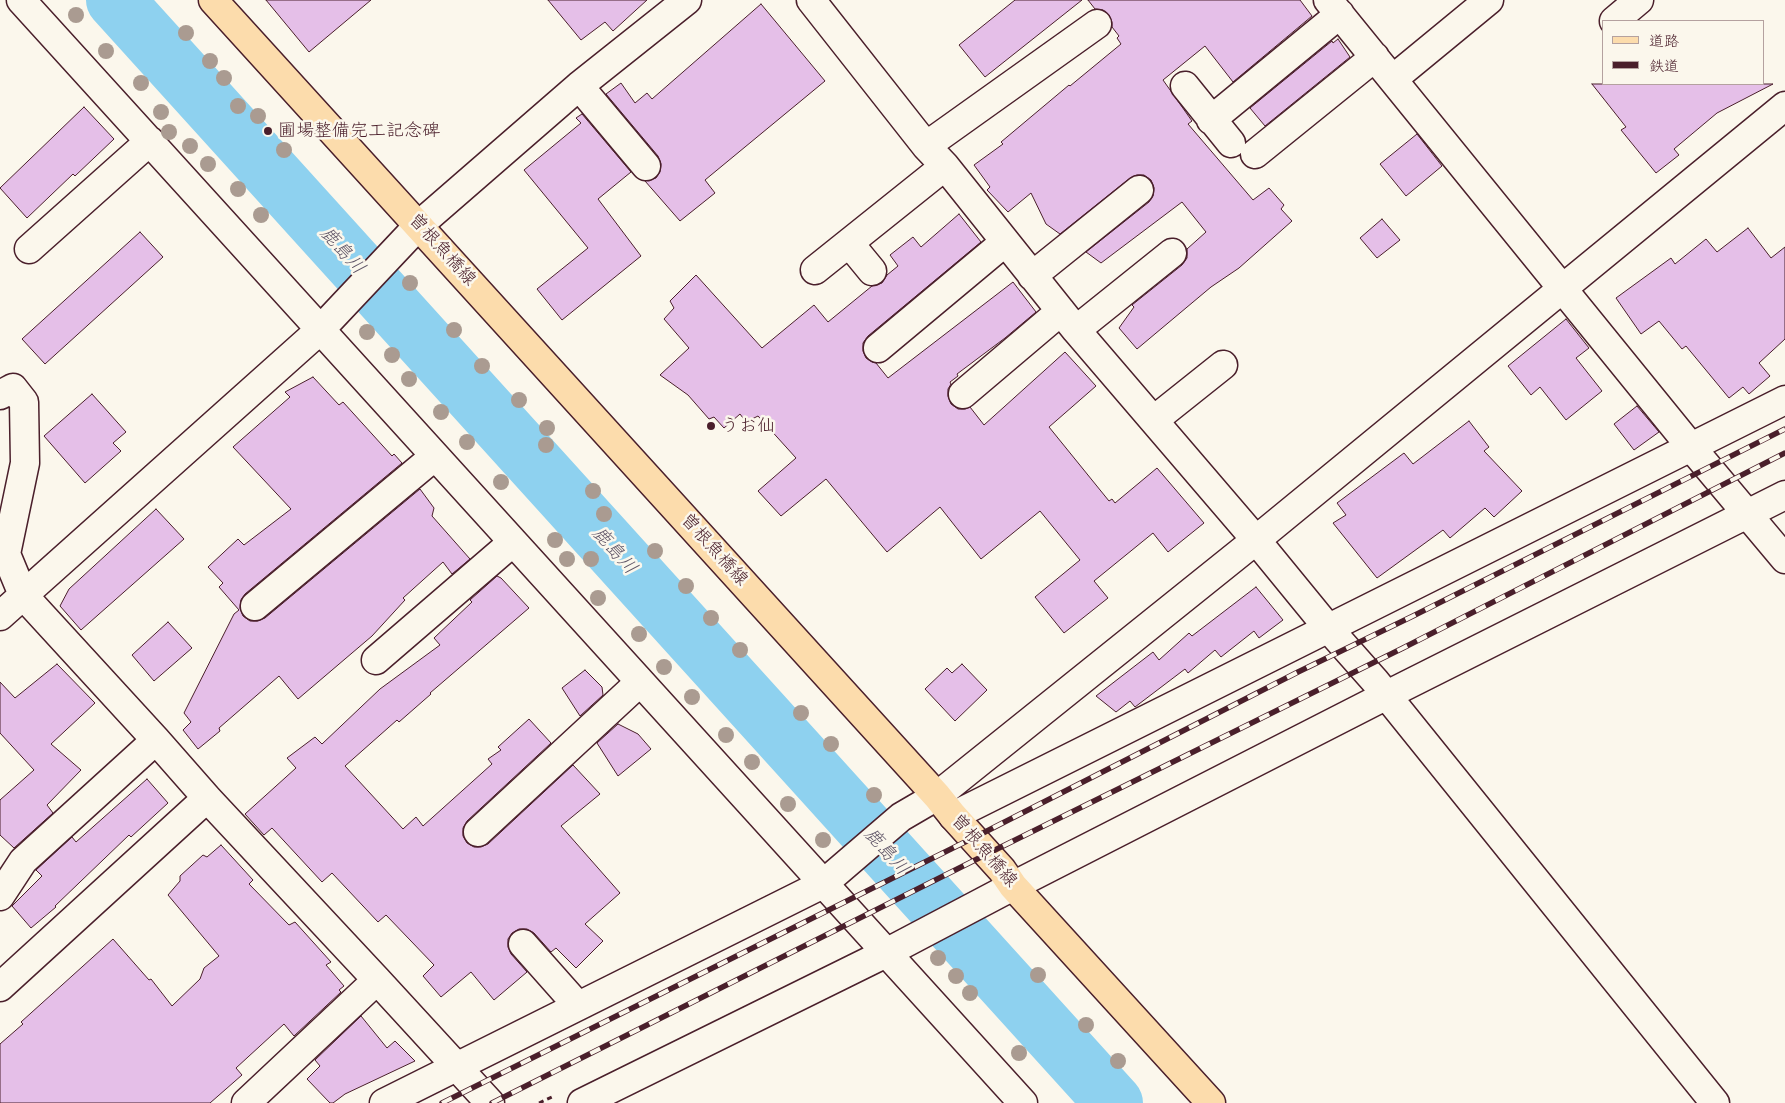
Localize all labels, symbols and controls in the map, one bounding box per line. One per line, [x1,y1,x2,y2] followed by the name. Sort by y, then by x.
[1602,20,1765,85] legend
[1649,32,1679,51] text: 道路
[1649,57,1679,76] text: 鉄道
[278,120,440,142] place label: 圃場整備完工記念碑
[262,125,274,137] marker: 圃場整備完工記念碑
[404,209,480,291] street label: 曽根魚橋線
[314,222,370,280] water label: 鹿島川
[721,415,775,437] place label: うお仙
[705,420,717,432] marker: うお仙
[676,509,752,591] street label: 曽根魚橋線
[586,522,642,580] water label: 鹿島川
[946,810,1022,892] street label: 曽根魚橋線
[858,823,914,881] water label: 鹿島川

